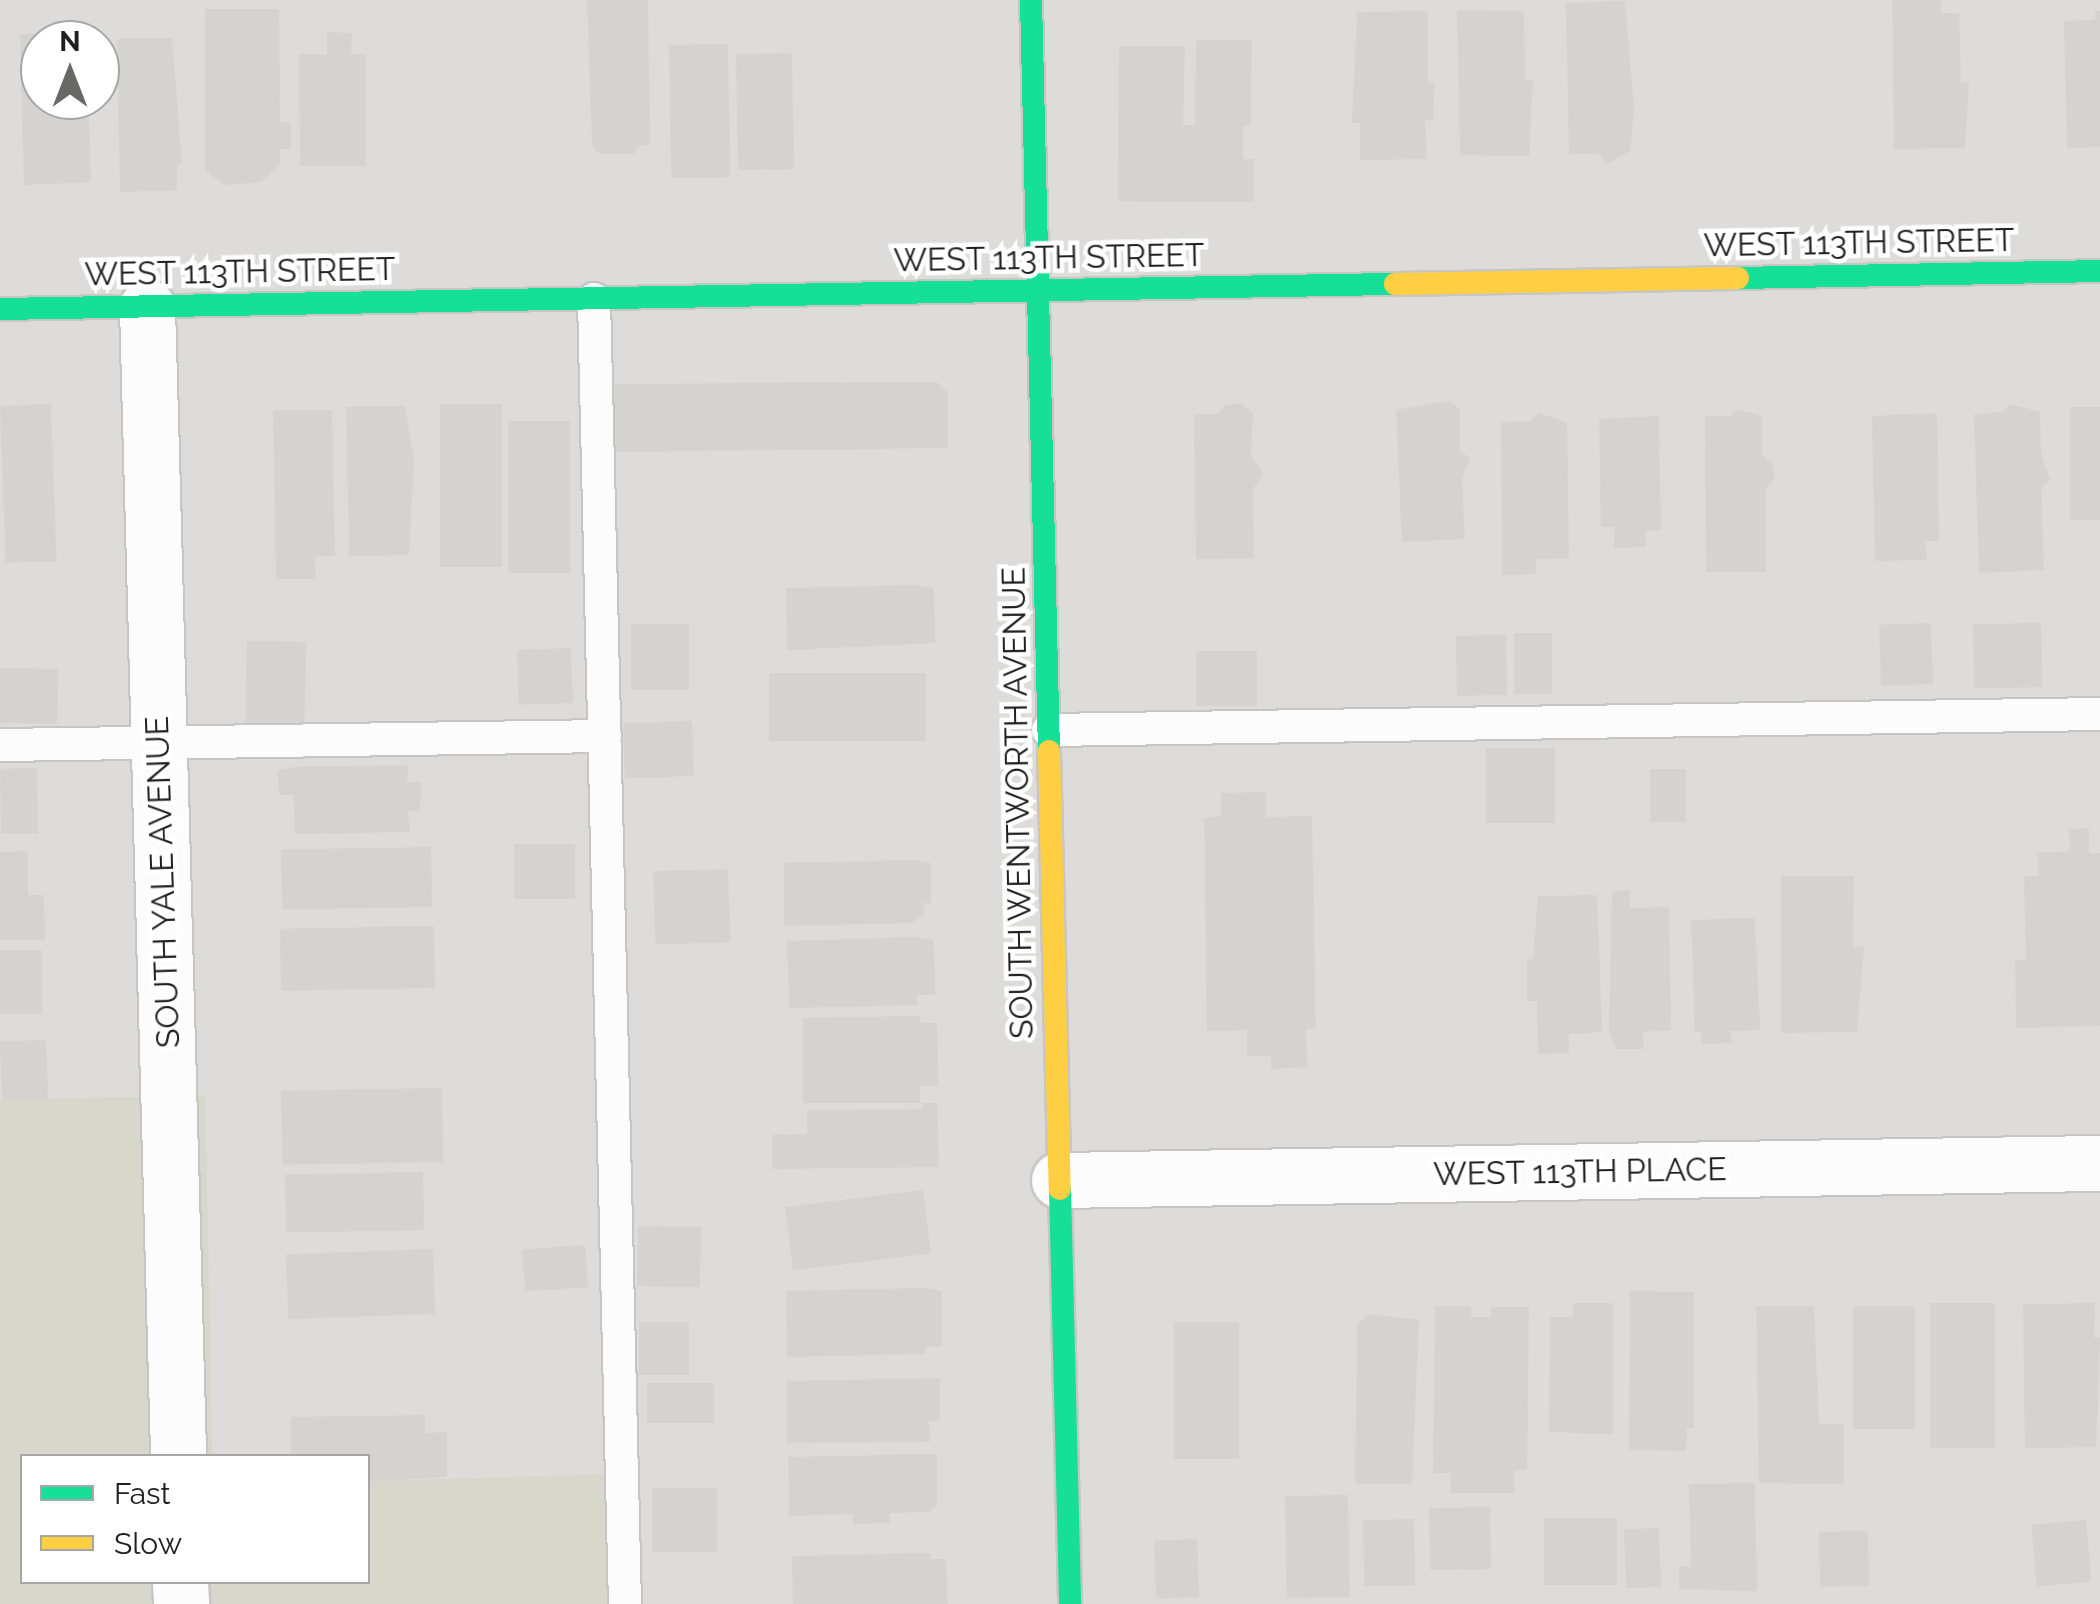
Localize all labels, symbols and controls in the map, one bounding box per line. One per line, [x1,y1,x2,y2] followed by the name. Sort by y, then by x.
[20,20,120,120] north arrow
[59,25,81,58] text: N
[1703,221,2015,265] street label: WEST 113TH STREET
[893,236,1205,280] street label: WEST 113TH STREET
[84,250,396,294] street label: WEST 113TH STREET
[995,566,1041,1040] street label: SOUTH WENTWORTH AVENUE
[138,714,188,1050] street label: SOUTH YALE AVENUE
[1433,1150,1727,1194] street label: WEST 113TH PLACE
[20,1454,370,1584] legend
[114,1476,171,1511] text: Fast
[114,1526,182,1561] text: Slow

